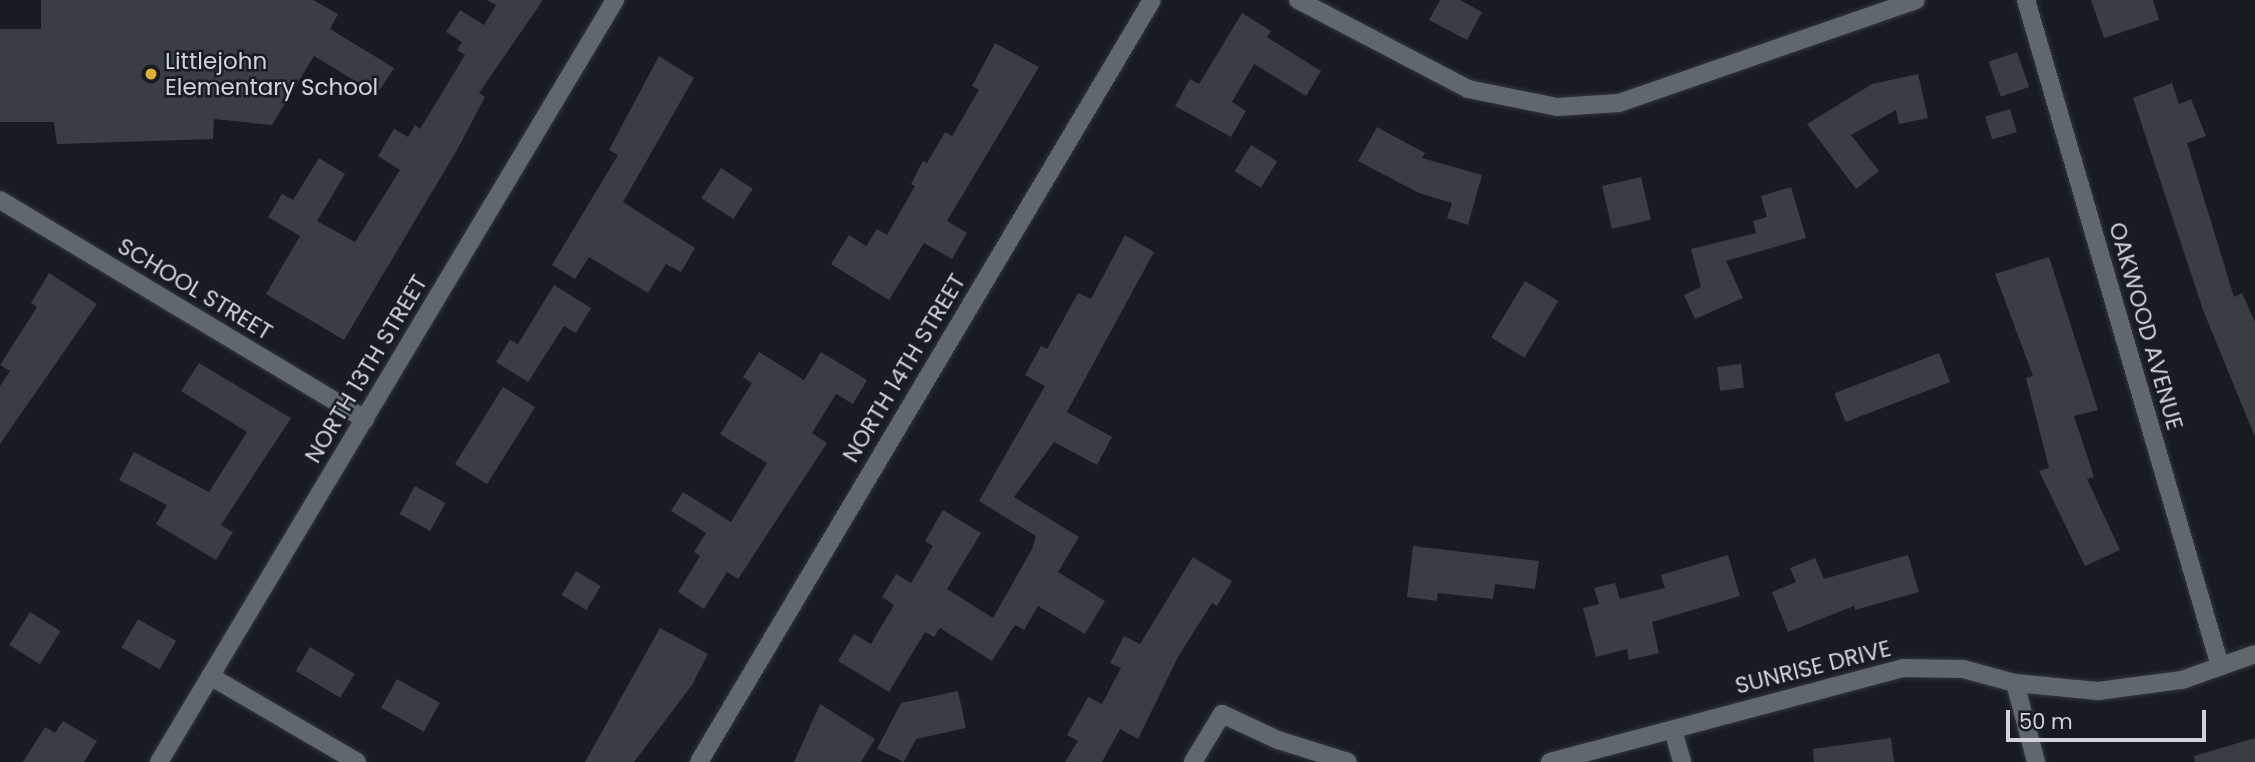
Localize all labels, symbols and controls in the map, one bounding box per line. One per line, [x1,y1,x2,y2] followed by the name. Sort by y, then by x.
[165,47,378,101] place label: Littlejohn Elementary School
[143,66,159,82] marker: Littlejohn Elementary School
[2103,219,2189,433] street label: OAKWOOD AVENUE
[113,232,277,346] street label: SCHOOL STREET
[837,269,971,467] street label: NORTH 14TH STREET
[299,270,433,468] street label: NORTH 13TH STREET
[1732,634,1894,700] street label: SUNRISE DRIVE
[2010,696,2210,740] scale bar
[2019,707,2073,736] text: 50 m

